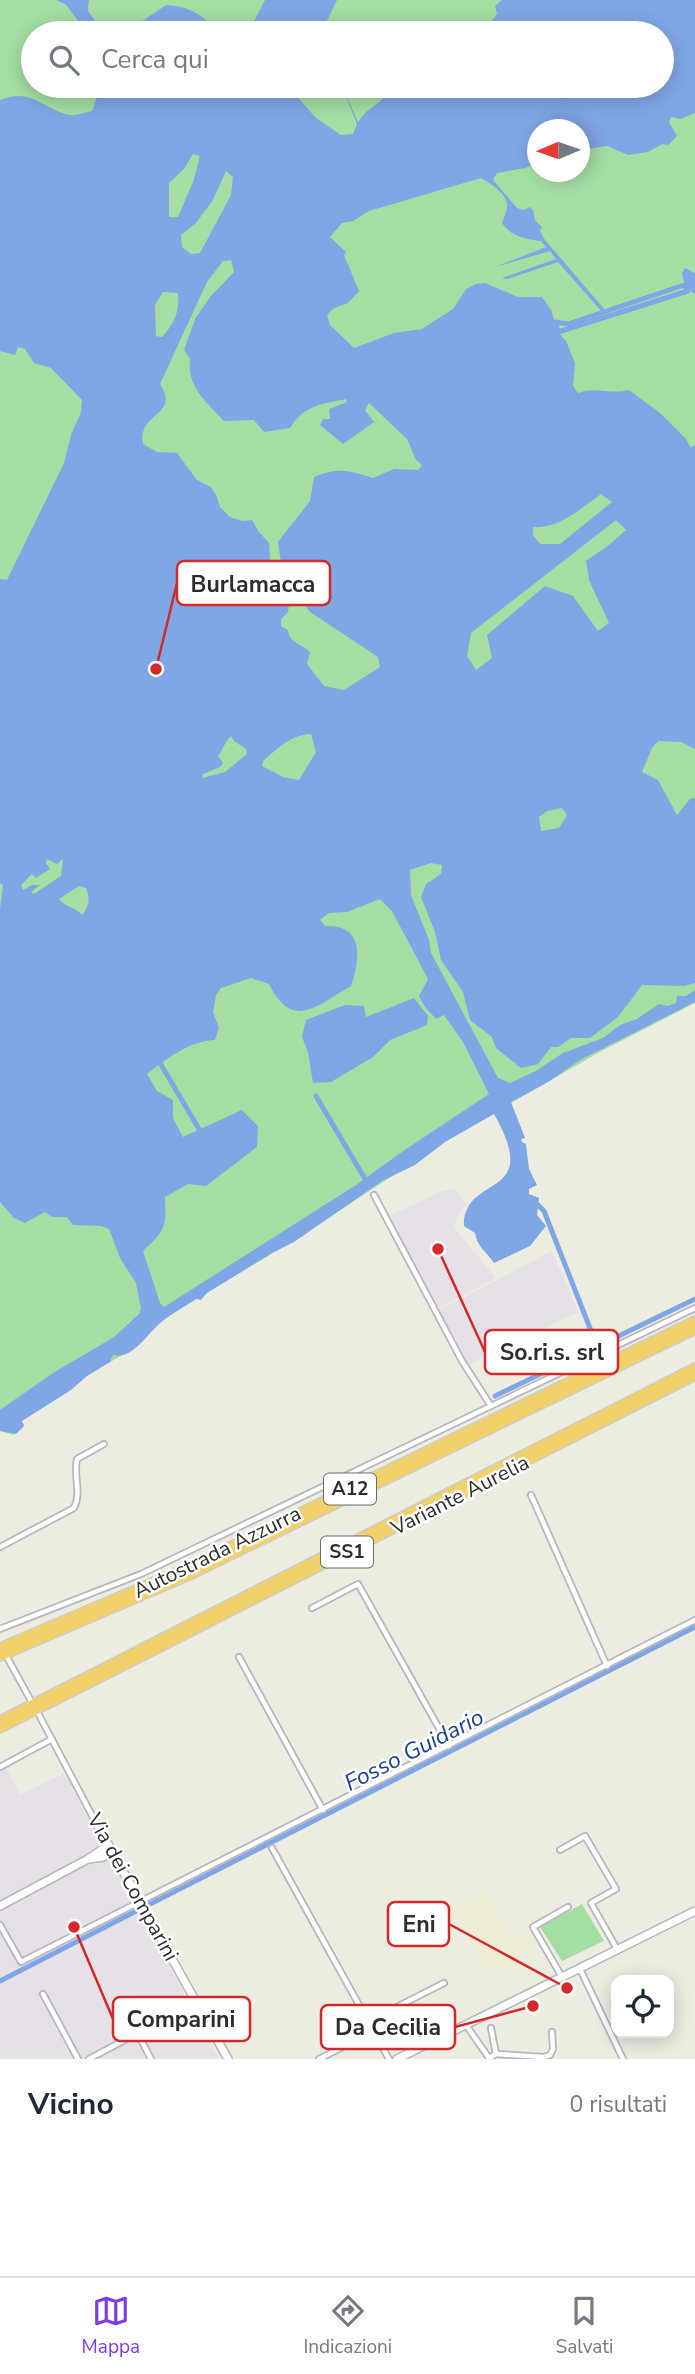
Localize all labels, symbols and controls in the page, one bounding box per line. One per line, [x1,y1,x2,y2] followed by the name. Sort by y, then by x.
[21,21,674,98] search box
[45,41,83,79] icon: search
[101,42,209,77] text: Cerca qui
[527,119,590,182] north arrow
[177,561,330,605] callout: Burlamacca
[191,569,315,600] text: Burlamacca
[485,1330,618,1374] callout: So.ri.s. srl
[500,1337,605,1368] text: So.ri.s. srl
[385,1448,534,1542] street label: Variante Aurelia
[324,1474,376,1504] road number: A12
[129,1499,305,1605] street label: Autostrada Azzurra
[321,1536,373,1568] road number: SS1
[339,1702,489,1798] water label: Fosso Guidario
[80,1807,185,1966] street label: Via dei Comparini
[388,1902,449,1946] callout: Eni
[402,1909,436,1940] text: Eni
[611,1975,674,2038] map controls
[611,1975,674,2038] button: locate
[113,1997,250,2041] callout: Comparini
[127,2004,235,2035] text: Comparini
[321,2005,455,2049] callout: Da Cecilia
[335,2012,441,2043] text: Da Cecilia
[28,2084,114,2125] text: Vicino
[570,2089,667,2120] text: 0 risultati
[82,2292,140,2360] tab: Mappa
[303,2292,392,2360] tab: Indicazioni
[556,2292,613,2360] tab: Salvati

